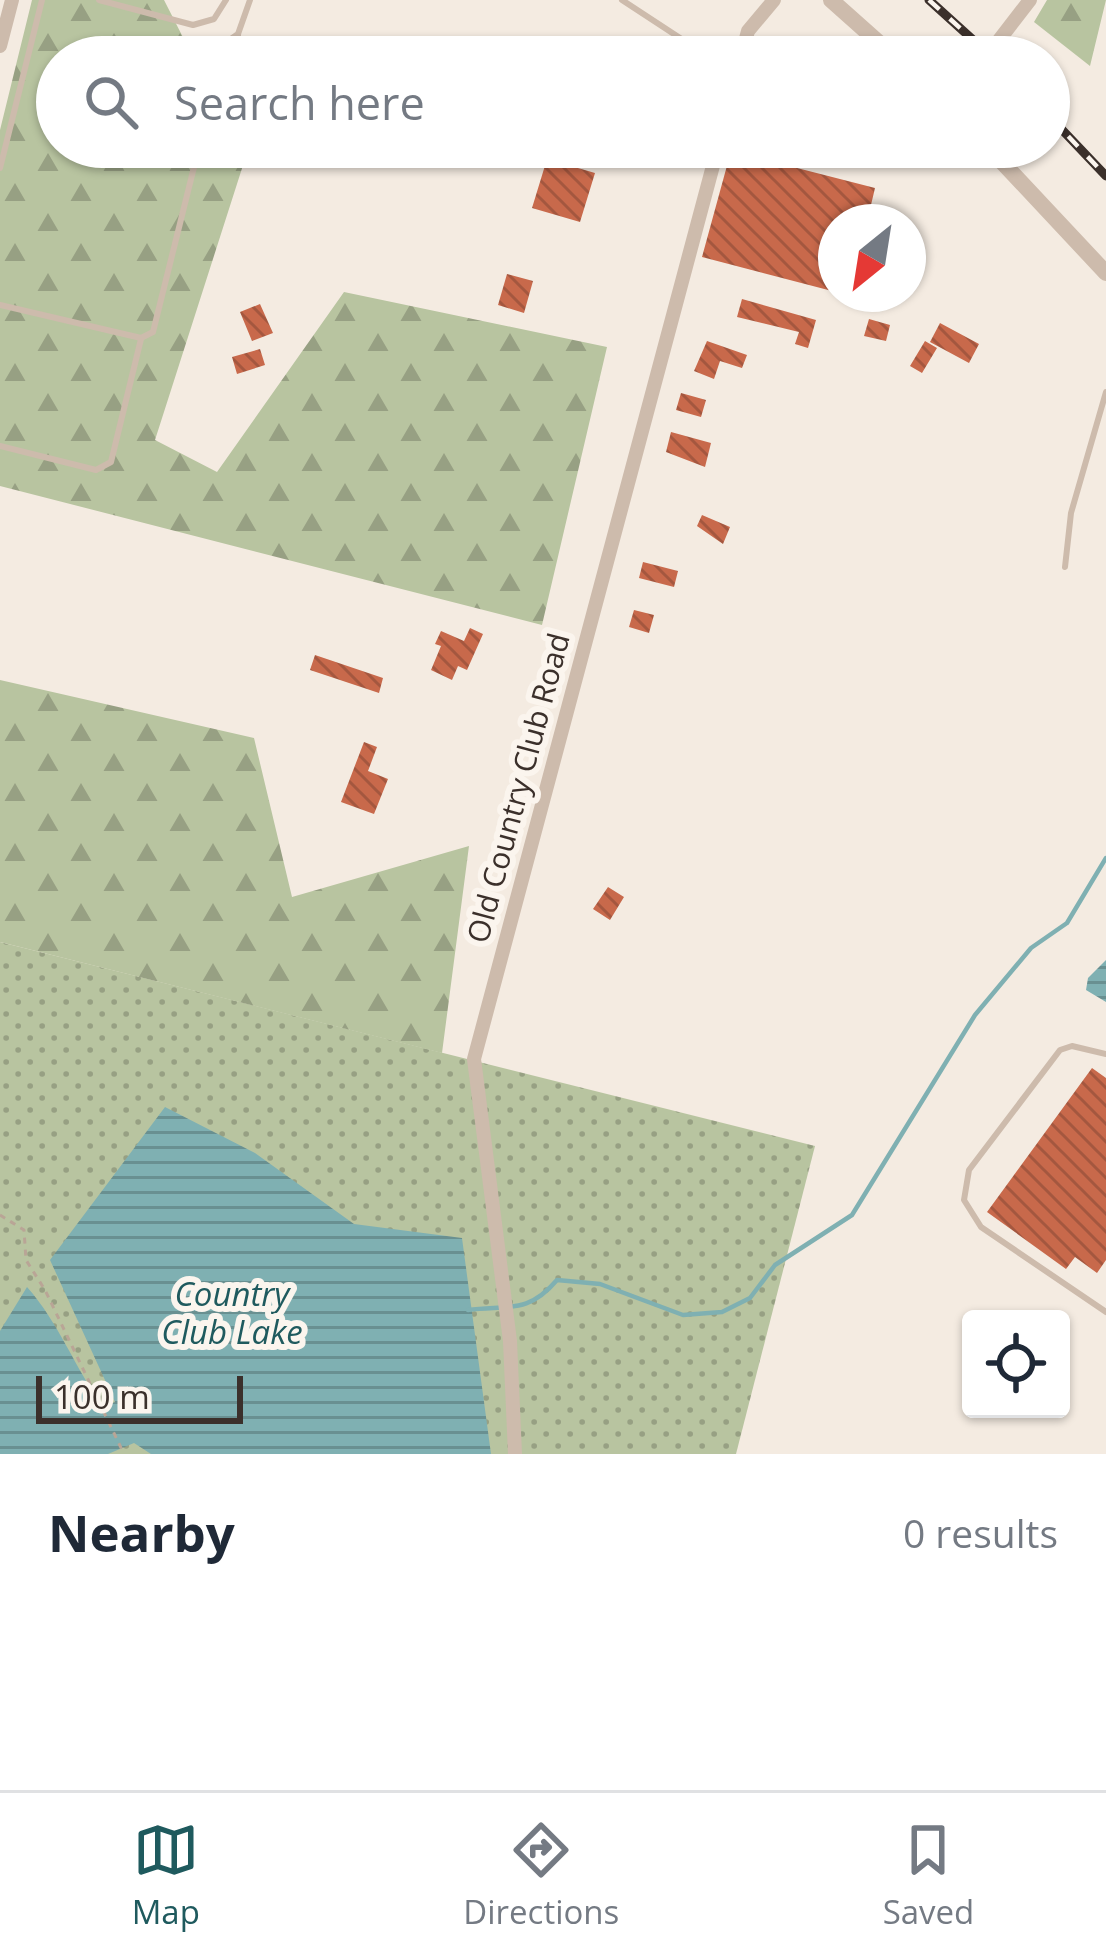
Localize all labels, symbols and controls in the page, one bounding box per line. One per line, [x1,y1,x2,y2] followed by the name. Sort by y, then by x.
[36,36,1070,168] search box
[78,69,144,135] icon: search
[174,72,425,133] text: Search here
[818,204,926,312] north arrow
[456,628,579,947] street label: Old Country Club Road
[161,1271,303,1354] water label: Country Club Lake
[962,1310,1070,1418] map controls
[962,1310,1070,1418] button: locate
[36,1370,243,1423] scale bar
[54,1374,150,1419] text: 100 m
[48,1497,235,1567] text: Nearby
[903,1506,1058,1559] text: 0 results
[132,1817,200,1934] tab: Map
[463,1817,619,1934] tab: Directions
[883,1817,974,1934] tab: Saved

